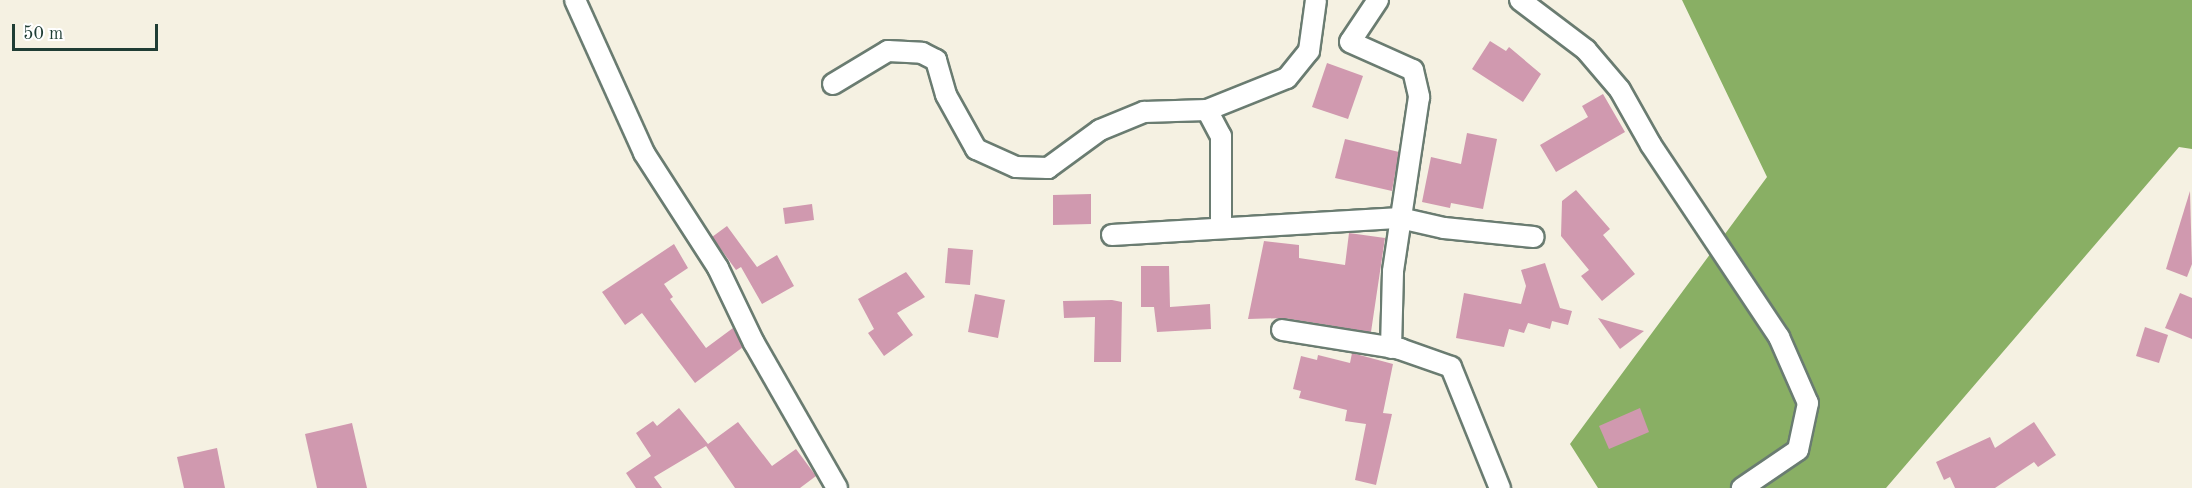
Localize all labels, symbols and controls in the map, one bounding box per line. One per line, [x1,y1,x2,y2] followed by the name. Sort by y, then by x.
[15,12,160,50] scale bar
[23,25,63,43] text: 50 m

